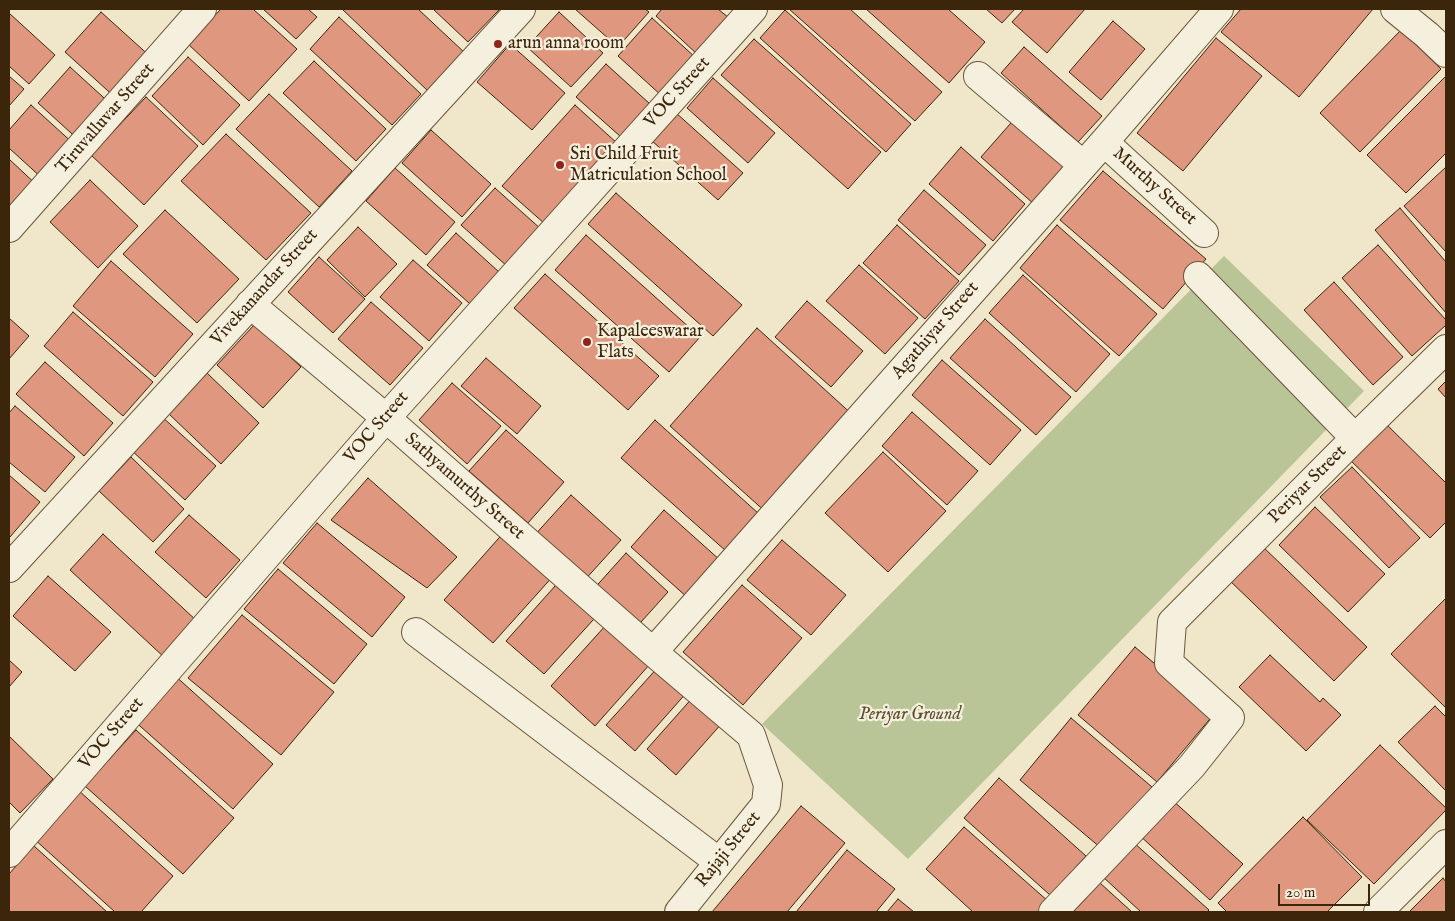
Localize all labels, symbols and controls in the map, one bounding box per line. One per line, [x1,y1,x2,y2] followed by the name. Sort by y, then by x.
[508,33,624,55] place label: arun anna room
[492,38,504,50] marker: arun anna room
[641,53,715,133] street label: VOC Street
[52,59,160,179] street label: Tiruvalluvar Street
[570,144,727,186] place label: Sri Child Fruit Matriculation School
[1107,144,1201,230] street label: Murthy Street
[554,159,566,171] marker: Sri Child Fruit Matriculation School
[207,225,323,351] street label: Vivekanandar Street
[888,278,984,384] street label: Agathiyar Street
[597,321,704,364] place label: Kapaleeswarar Flats
[581,336,593,348] marker: Kapaleeswarar Flats
[340,388,414,468] street label: VOC Street
[400,429,528,545] street label: Sathyamurthy Street
[1264,441,1352,529] street label: Periyar Street
[75,694,149,774] street label: VOC Street
[859,704,961,726] park label: Periyar Ground
[692,808,766,892] street label: Rajaji Street
[1280,874,1372,906] scale bar
[1286,883,1315,902] text: 20 m

